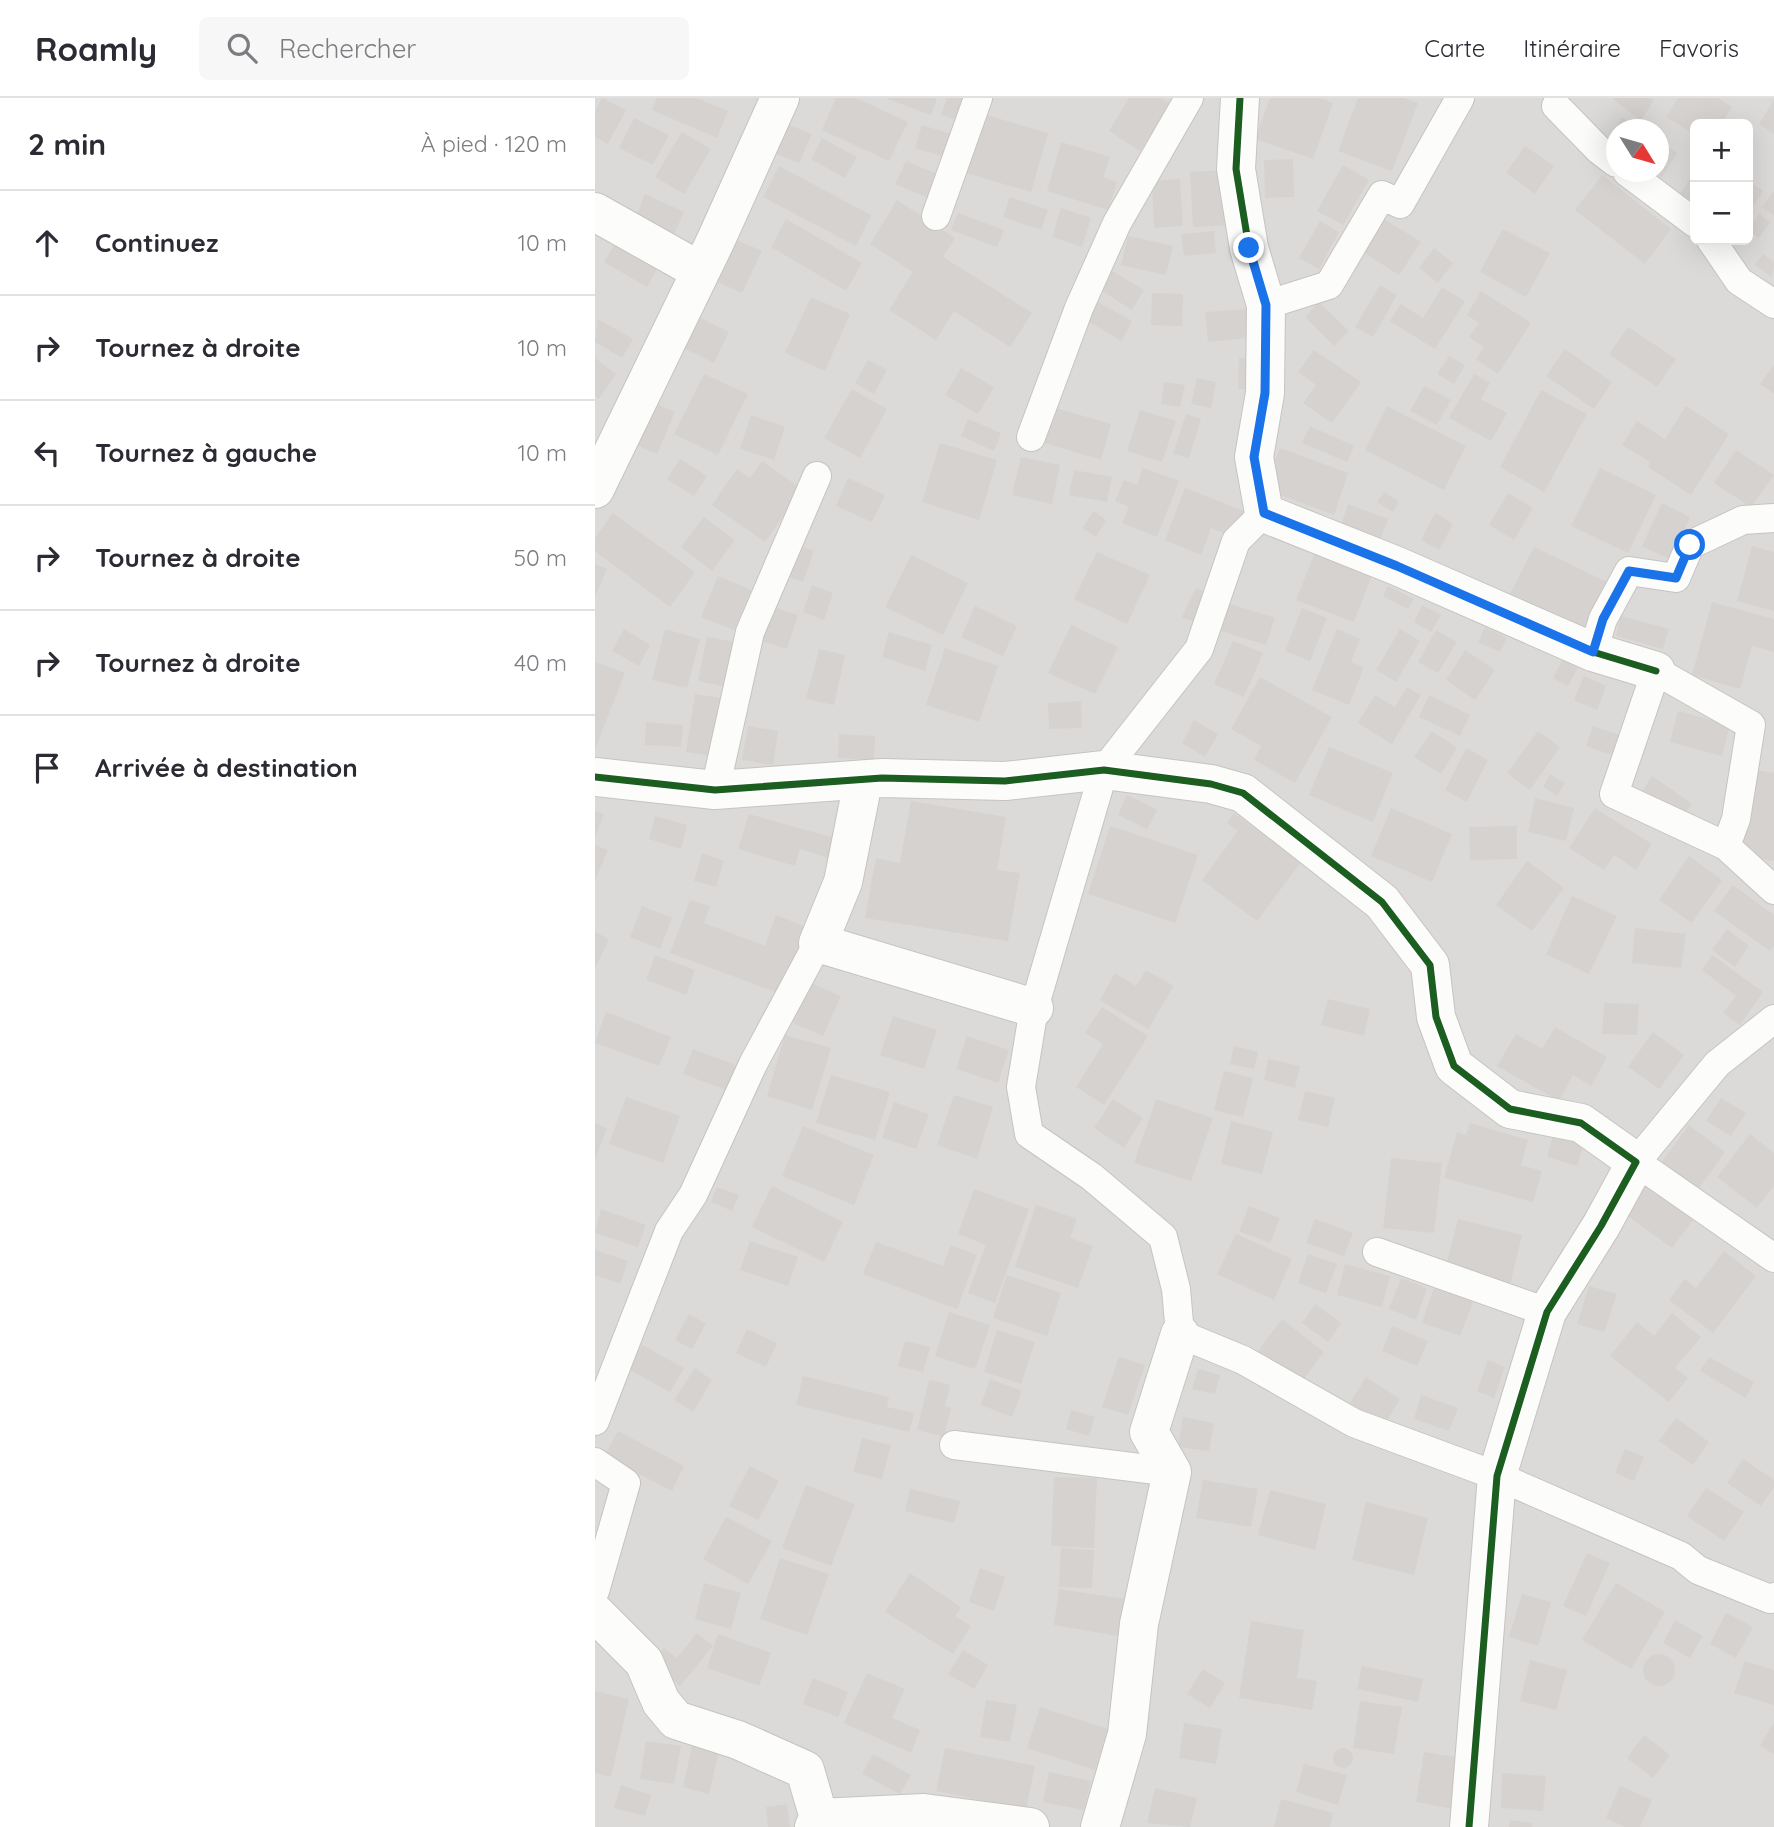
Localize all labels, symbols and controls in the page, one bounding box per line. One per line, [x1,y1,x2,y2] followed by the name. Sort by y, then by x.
[199,17,689,80] search box
[35,28,157,69] text: Roamly
[223,29,261,67] icon: search
[279,32,416,65] text: Rechercher
[1424,33,1485,63] text: Carte
[1523,33,1621,63] text: Itinéraire
[1659,33,1739,63] text: Favoris
[1606,119,1669,182] north arrow
[1690,119,1753,245] map controls
[1690,119,1753,182] button: +
[28,125,106,163] text: 2 min
[421,129,567,158] text: À pied · 120 m
[1690,182,1753,245] button: −
[28,224,66,262] icon: ahead
[95,226,218,259] text: Continuez
[518,228,567,257] text: 10 m
[1233,232,1264,263] route end
[28,329,66,367] icon: right
[95,331,300,364] text: Tournez à droite
[518,333,567,362] text: 10 m
[28,434,66,472] icon: left
[95,436,317,469] text: Tournez à gauche
[518,438,567,467] text: 10 m
[1674,529,1705,560] route start
[28,539,66,577] icon: right
[95,541,300,574] text: Tournez à droite
[514,543,567,572] text: 50 m
[28,644,66,682] icon: right
[95,646,300,679] text: Tournez à droite
[514,648,567,677] text: 40 m
[28,749,66,787] icon: arrive
[95,751,358,784] text: Arrivée à destination

